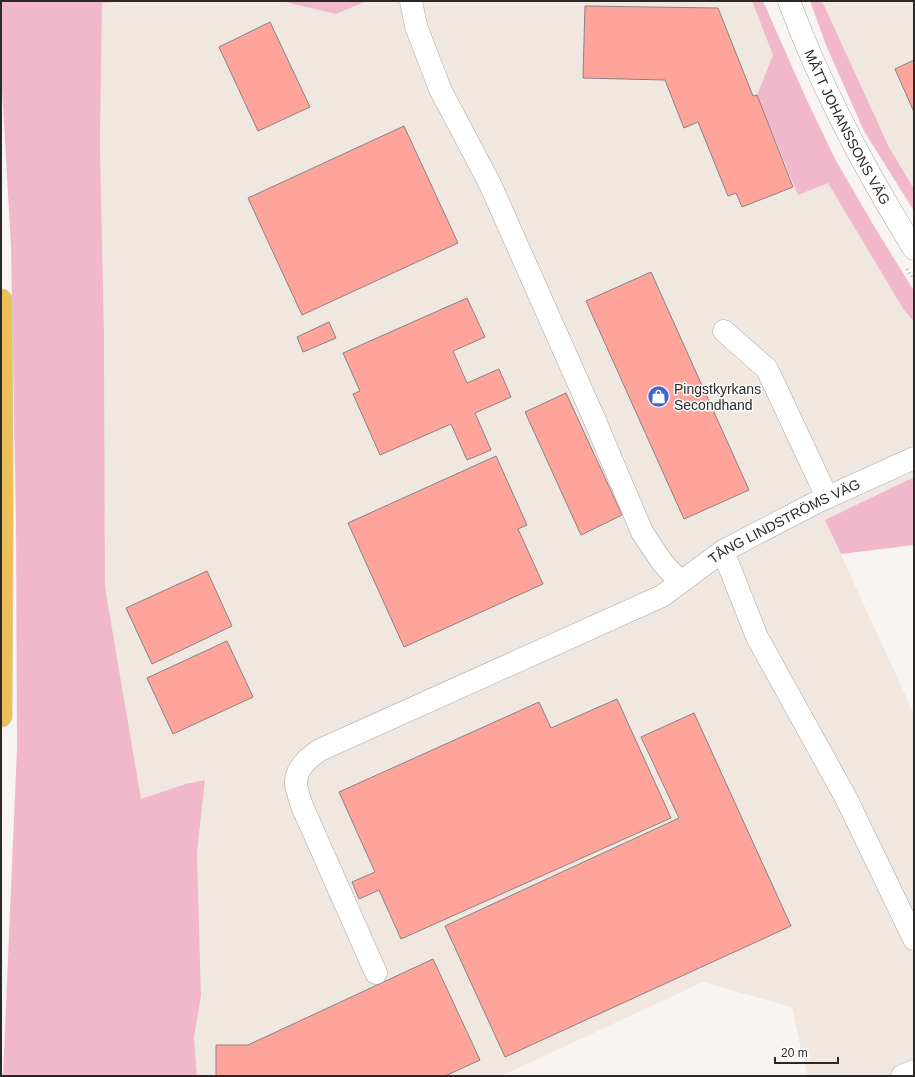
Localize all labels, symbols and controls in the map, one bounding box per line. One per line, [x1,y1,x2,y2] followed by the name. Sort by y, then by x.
[801,47,893,207] street label: MÅTT JOHANSSONS VÄG
[674,381,761,413] place label: Pingstkyrkans Secondhand
[646,384,672,410] shop icon: Pingstkyrkans Secondhand
[705,476,862,567] street label: TÅNG LINDSTRÖMS VÄG
[775,1039,838,1065] scale bar
[781,1046,808,1060] text: 20 m

